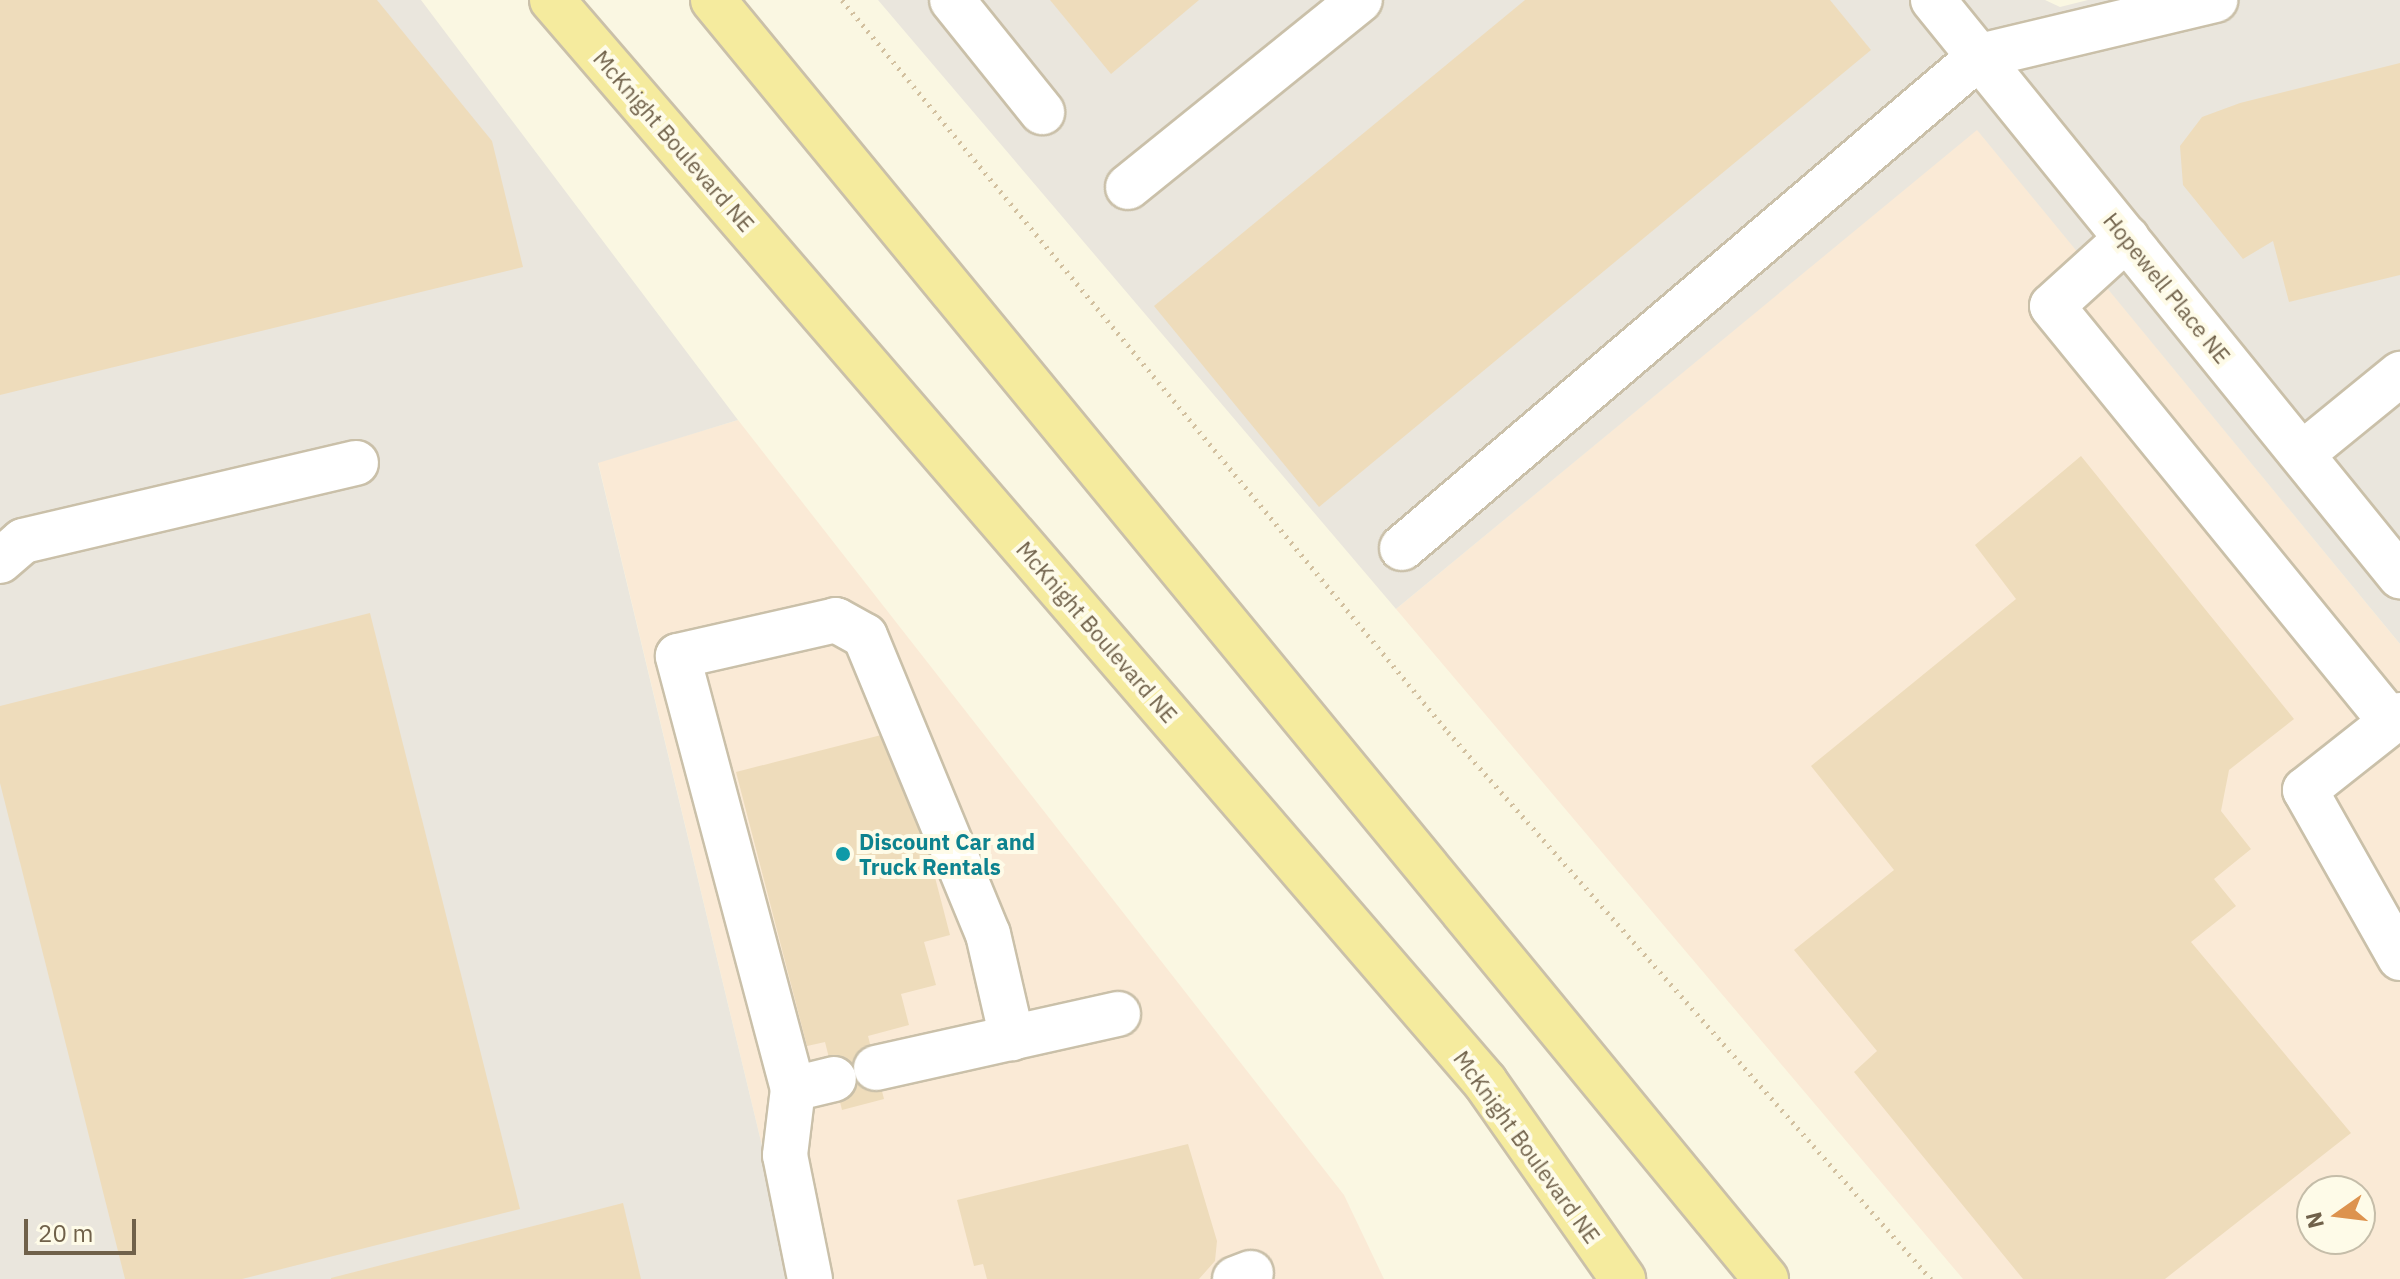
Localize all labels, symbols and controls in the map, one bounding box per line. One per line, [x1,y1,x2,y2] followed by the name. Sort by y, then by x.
[588,45,760,237] street label: McKnight Boulevard NE
[2098,207,2236,369] street label: Hopewell Place NE
[1011,536,1183,728] street label: McKnight Boulevard NE
[859,828,1035,880] place label: Discount Car and Truck Rentals
[834,845,852,863] marker: Discount Car and Truck Rentals
[1448,1046,1606,1248] street label: McKnight Boulevard NE
[2296,1175,2376,1255] north arrow
[28,1203,140,1253] scale bar
[2298,1209,2330,1232] text: N
[38,1217,93,1249] text: 20 m

